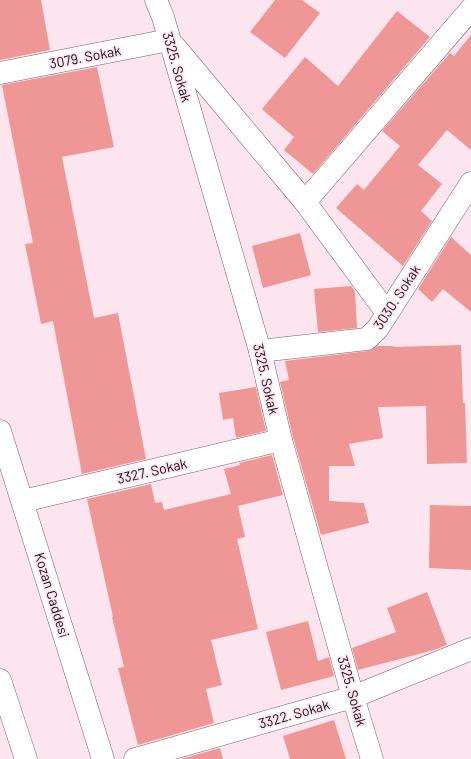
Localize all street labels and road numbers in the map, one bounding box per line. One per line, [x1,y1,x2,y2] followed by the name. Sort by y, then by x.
[159,30,196,104] street label: 3325. Sokak
[48,41,122,72] street label: 3079. Sokak
[369,261,424,332] street label: 3030. Sokak
[250,342,283,416] street label: 3325. Sokak
[115,454,189,487] street label: 3327. Sokak
[31,550,73,640] street label: Kozan Caddesi
[334,654,371,728] street label: 3325. Sokak
[256,695,331,732] street label: 3322. Sokak

